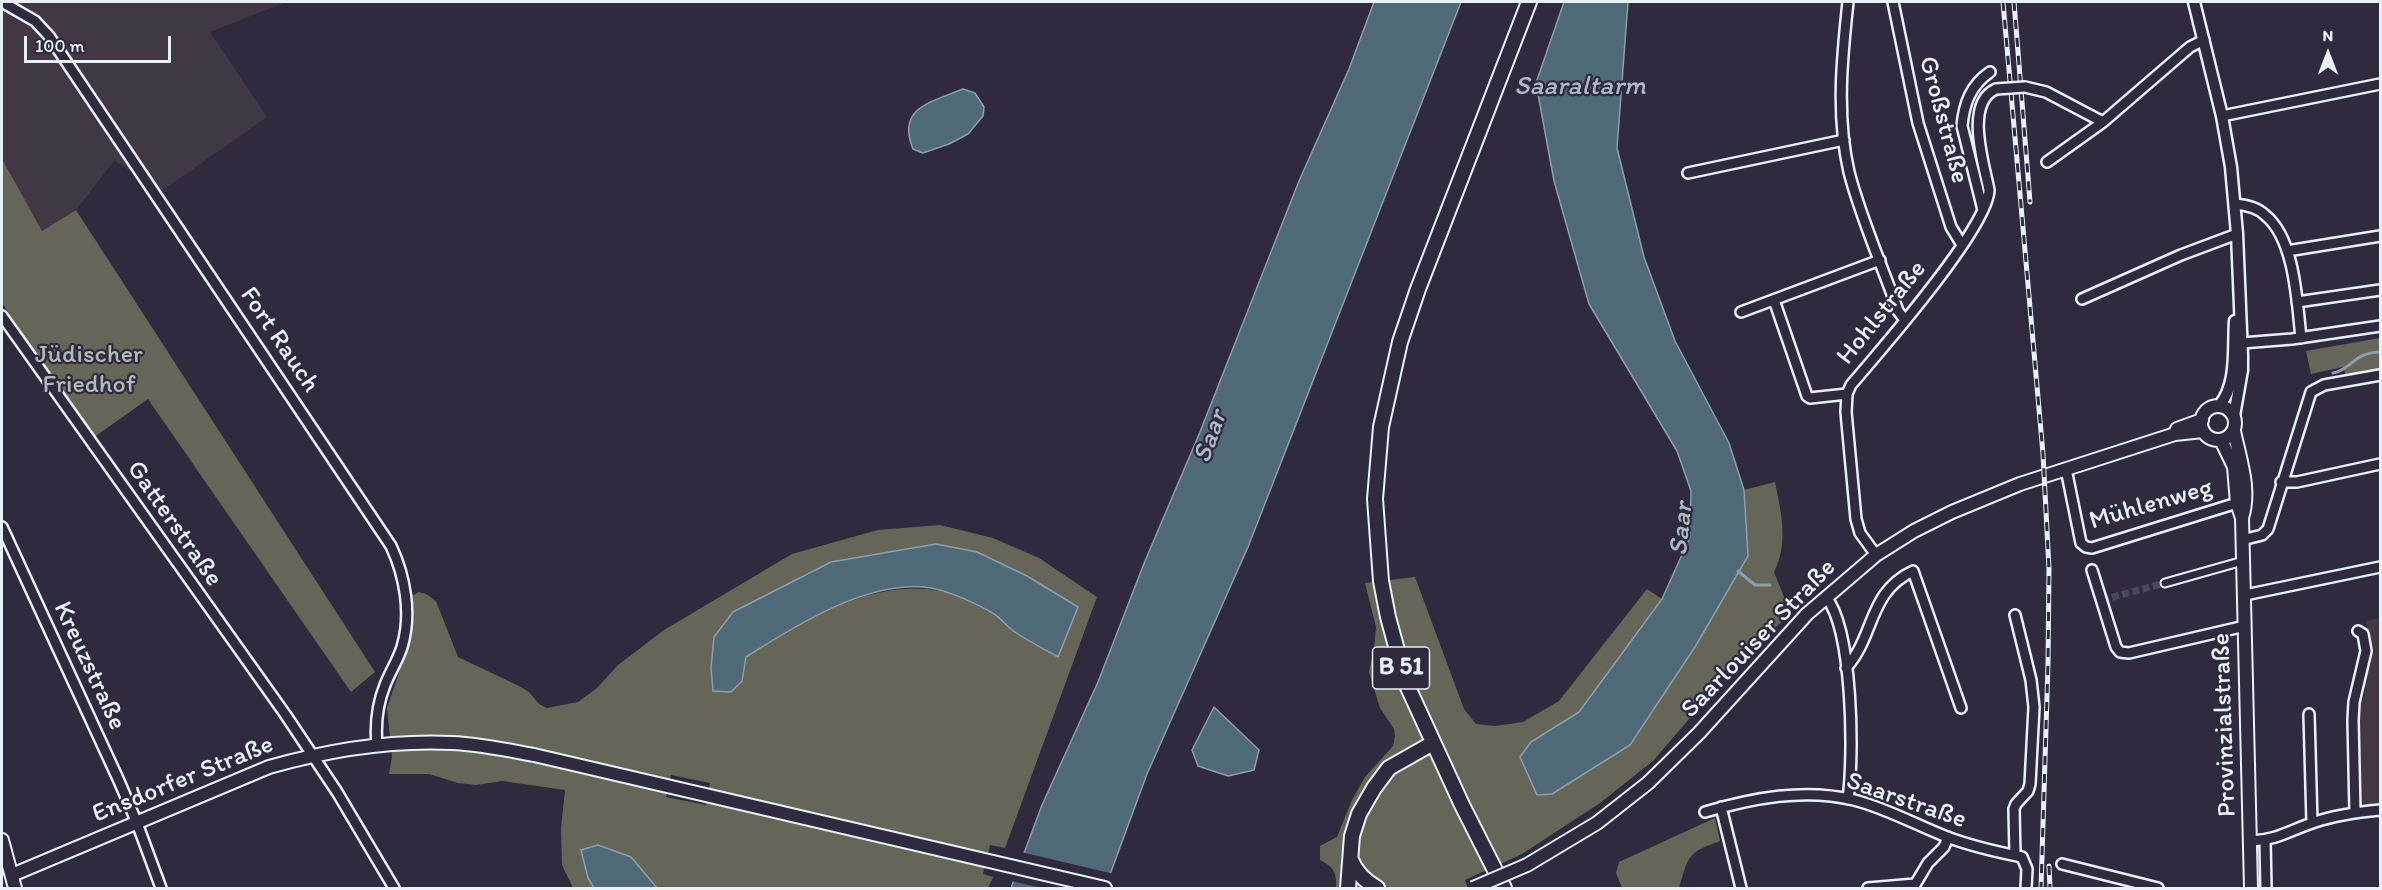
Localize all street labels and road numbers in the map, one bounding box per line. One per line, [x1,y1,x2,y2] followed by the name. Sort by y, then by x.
[1911,53,1975,187] street label: Großstraße
[1830,255,1934,371] street label: Hohlstraße
[232,281,326,399] street label: Fort Rauch
[119,455,229,593] street label: Gatterstraße
[2086,473,2216,537] street label: Mühlenweg
[1675,553,1843,725] street label: Saarlouiser Straße
[46,597,132,735] street label: Kreuzstraße
[2206,632,2244,818] street label: Provinzialstraße
[1372,647,1430,689] road number: B 51
[88,729,278,831] street label: Ensdorfer Straße
[1842,766,1970,836] street label: Saarstraße

